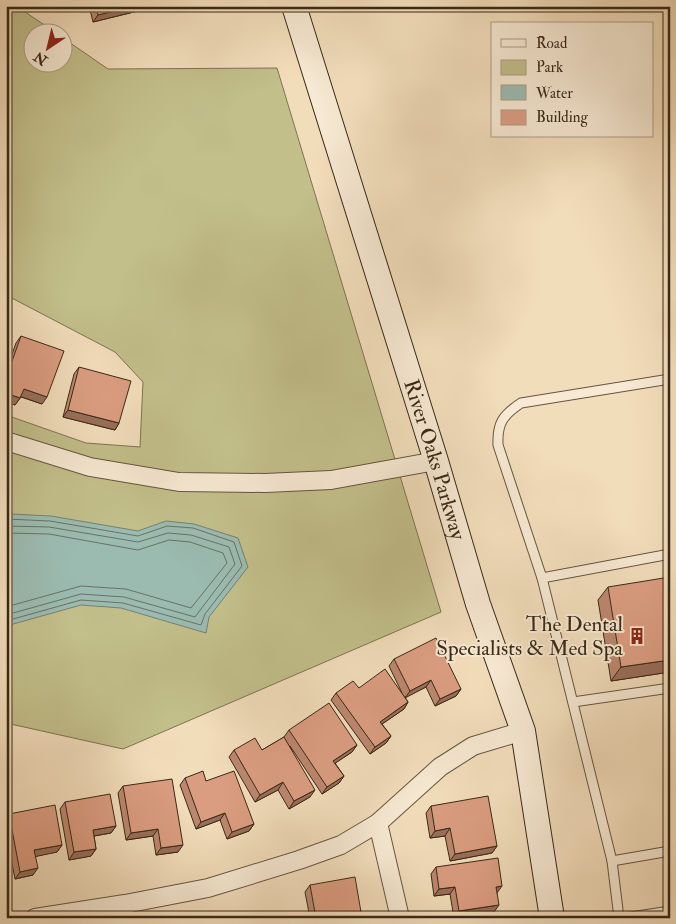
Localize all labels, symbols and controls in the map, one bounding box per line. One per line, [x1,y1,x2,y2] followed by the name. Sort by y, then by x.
[22,22,72,72] north arrow
[491,22,654,138] legend
[536,34,568,53] text: Road
[30,47,52,69] text: N
[536,58,563,77] text: Park
[535,84,573,103] text: Water
[536,108,588,127] text: Building
[398,376,472,544] street label: River Oaks Parkway
[436,611,624,662] place label: The Dental Specialists & Med Spa
[627,626,647,646] building icon: The Dental Specialists & Med Spa

